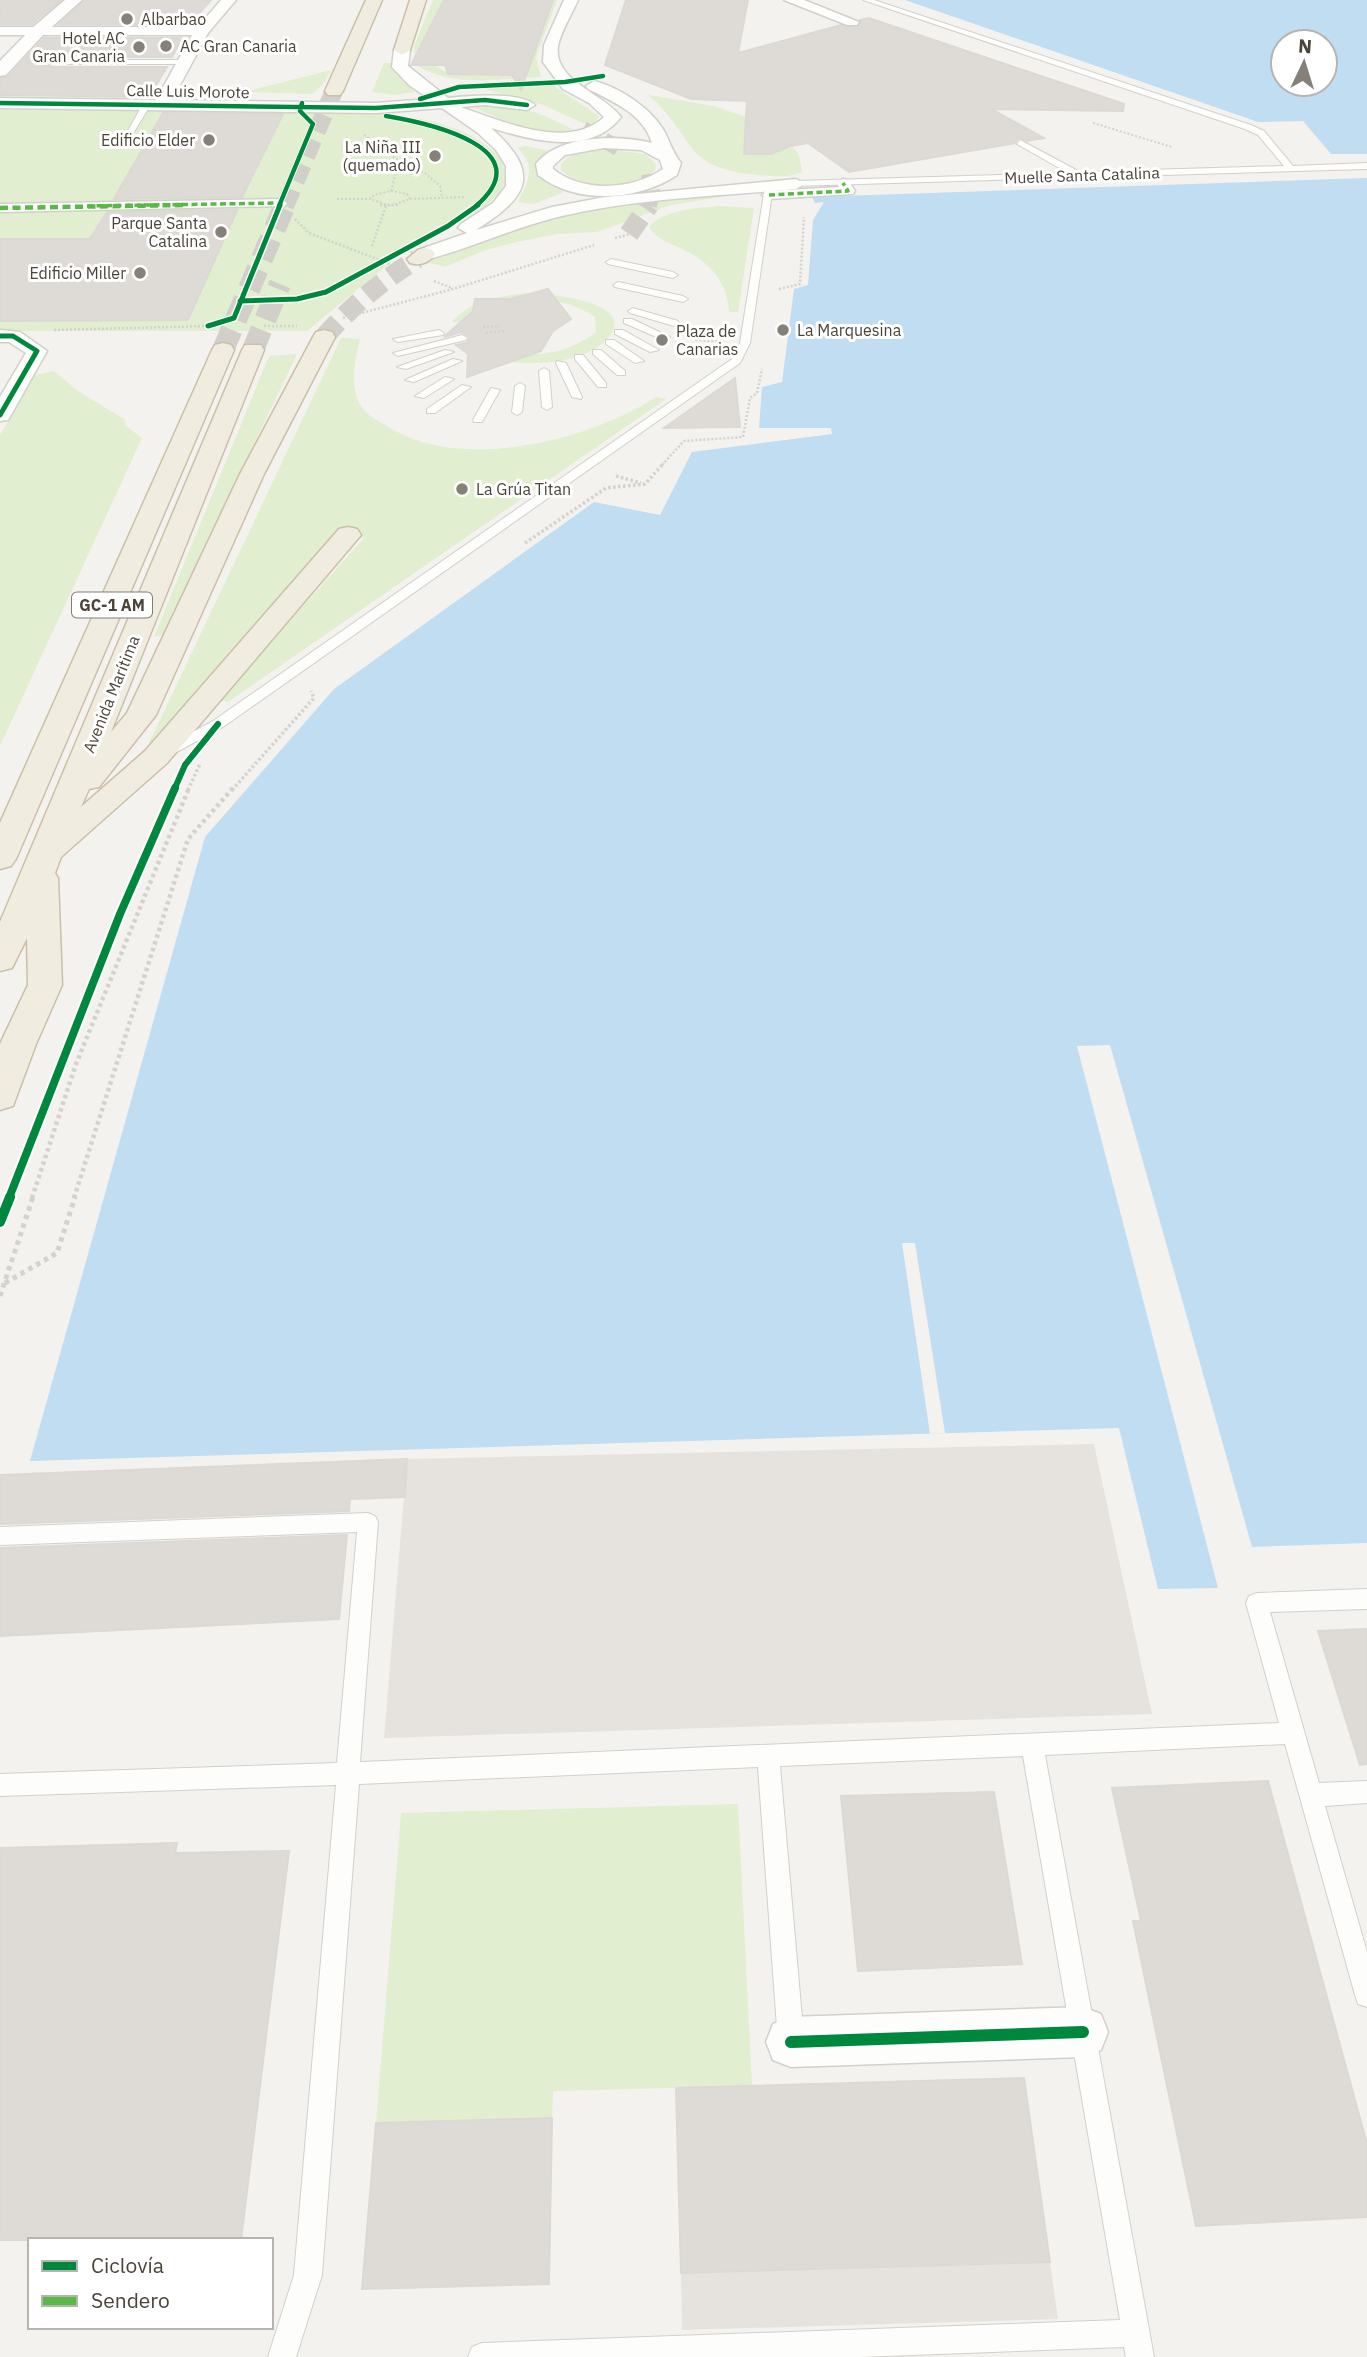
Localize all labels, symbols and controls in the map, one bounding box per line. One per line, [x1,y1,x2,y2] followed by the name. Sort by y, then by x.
[141,9,206,29] place label: Albarbao
[119,11,135,27] marker: Albarbao
[32,28,125,66] place label: Hotel AC Gran Canaria
[1269,28,1339,98] north arrow
[1297,34,1313,58] text: N
[180,36,297,56] place label: AC Gran Canaria
[158,38,174,54] marker: AC Gran Canaria
[131,39,147,55] marker: Hotel AC Gran Canaria
[126,80,250,102] street label: Calle Luis Morote
[101,130,195,150] place label: Edificio Elder
[201,132,217,148] marker: Edificio Elder
[342,137,421,175] place label: La Niña III (quemado)
[427,148,443,164] marker: La Niña III (quemado)
[1004,162,1161,188] street label: Muelle Santa Catalina
[111,213,207,251] place label: Parque Santa Catalina
[213,224,229,240] marker: Parque Santa Catalina
[29,263,126,283] place label: Edificio Miller
[132,265,148,281] marker: Edificio Miller
[797,320,902,340] place label: La Marquesina
[676,321,738,359] place label: Plaza de Canarias
[775,322,791,338] marker: La Marquesina
[654,332,670,348] marker: Plaza de Canarias
[476,479,571,499] place label: La Grúa Titan
[454,481,470,497] marker: La Grúa Titan
[72,592,152,618] road number: GC-1 AM
[78,632,144,756] street label: Avenida Marítima
[28,2238,273,2329] legend
[91,2251,164,2279] text: Ciclovía
[91,2286,170,2314] text: Sendero

